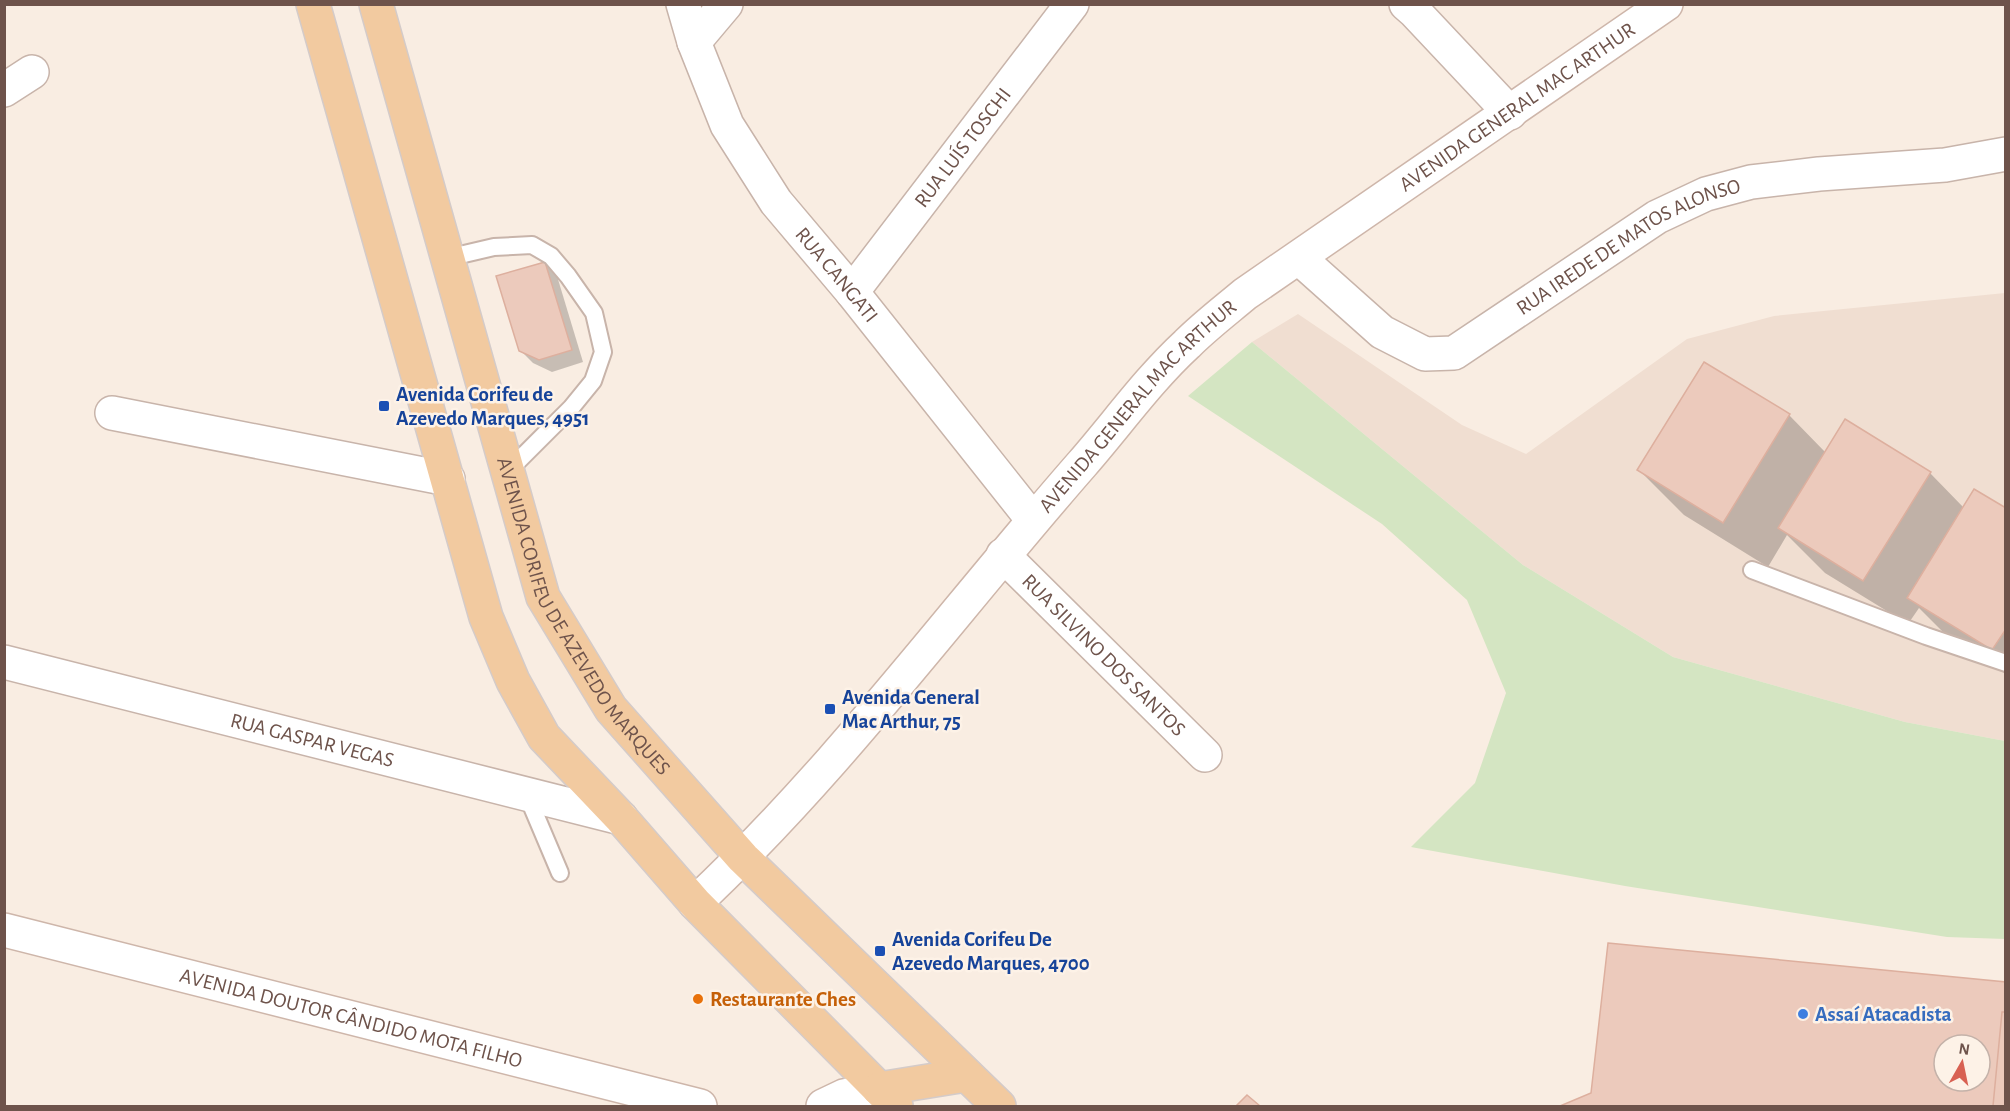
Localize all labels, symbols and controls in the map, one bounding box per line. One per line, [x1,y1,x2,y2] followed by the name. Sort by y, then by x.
[1396,19,1639,195] street label: AVENIDA GENERAL MAC ARTHUR
[911,84,1015,211] street label: RUA LUÍS TOSCHI
[1513,175,1743,319] street label: RUA IREDE DE MATOS ALONSO
[791,224,882,326] street label: RUA CANGATI
[1035,296,1240,517] street label: AVENIDA GENERAL MAC ARTHUR
[396,384,590,429] place label: Avenida Corifeu de Azevedo Marques, 4951
[377,399,391,413] marker: Avenida Corifeu de Azevedo Marques, 4951
[493,455,674,779] street label: AVENIDA CORIFEU DE AZEVEDO MARQUES
[1018,570,1189,740] street label: RUA SILVINO DOS SANTOS
[842,687,980,732] place label: Avenida General Mac Arthur, 75
[823,702,837,716] marker: Avenida General Mac Arthur, 75
[228,710,396,771] street label: RUA GASPAR VEGAS
[892,929,1090,974] place label: Avenida Corifeu De Azevedo Marques, 4700
[873,944,887,958] marker: Avenida Corifeu De Azevedo Marques, 4700
[178,965,524,1072] street label: AVENIDA DOUTOR CÂNDIDO MOTA FILHO
[710,989,856,1010] place label: Restaurante Ches
[691,992,705,1006] marker: Restaurante Ches
[1815,1004,1952,1025] place label: Assaí Atacadista
[1796,1007,1810,1021] marker: Assaí Atacadista
[1932,1033,1992,1093] north arrow
[1957,1040,1971,1058] text: N

